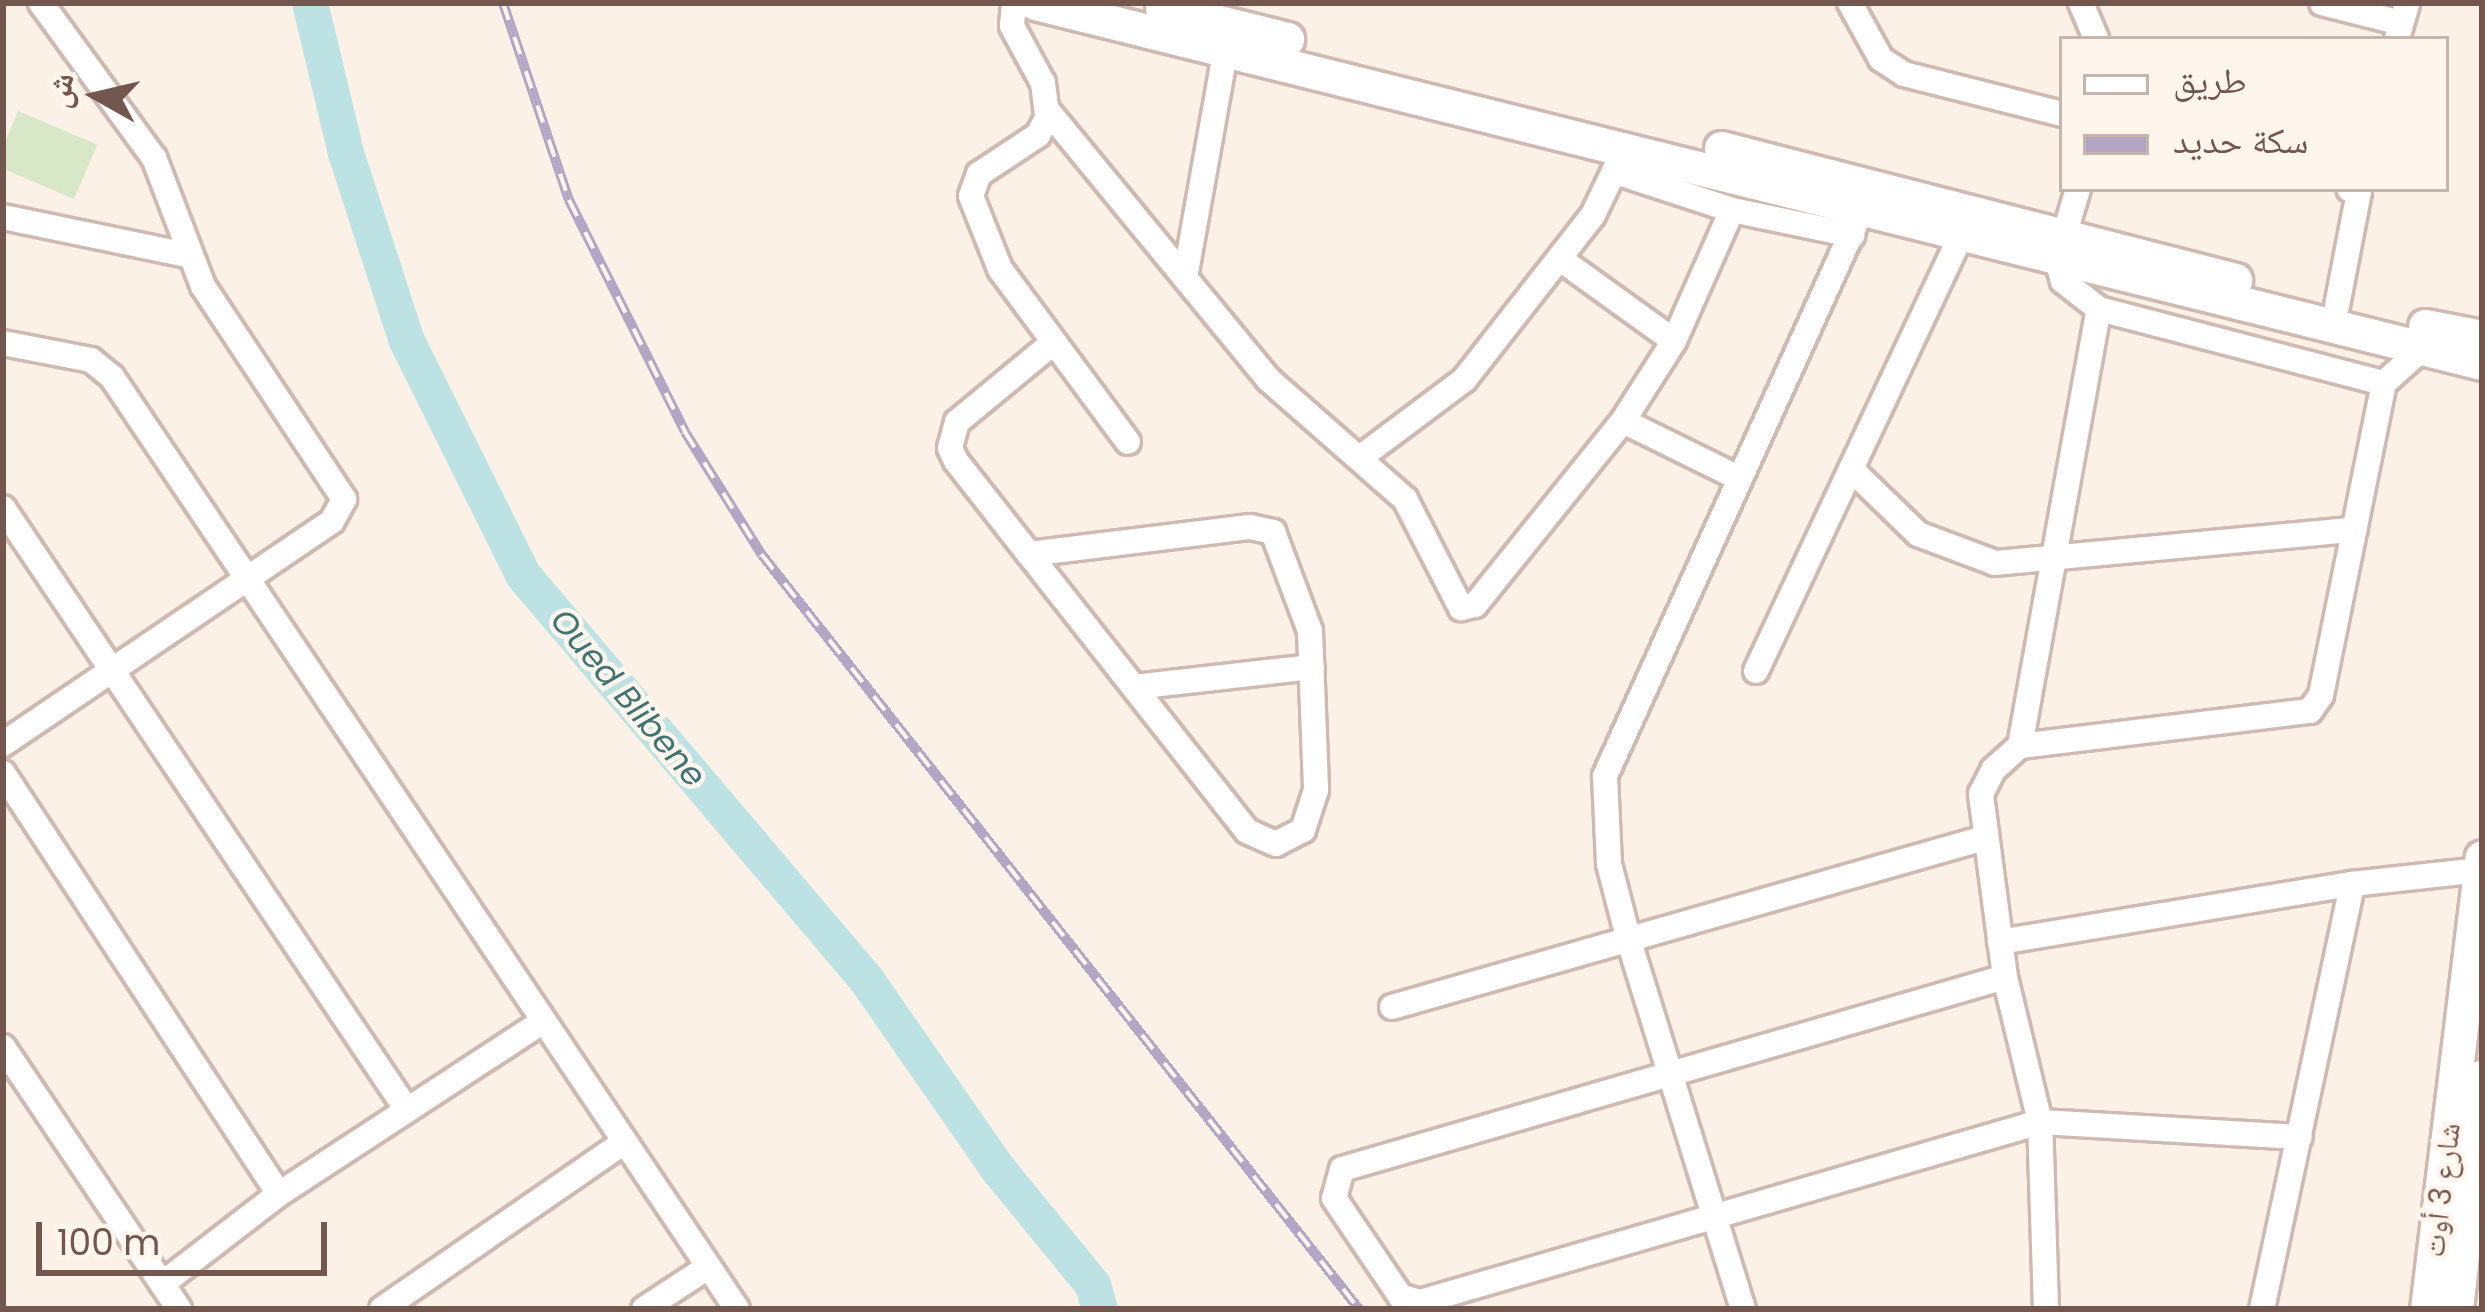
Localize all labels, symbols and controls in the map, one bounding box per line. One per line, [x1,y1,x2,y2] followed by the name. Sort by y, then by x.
[36,36,156,156] north arrow
[2059,36,2449,192] legend
[2173,55,2247,106] text: طريق
[34,70,86,112] text: ش
[2173,115,2308,166] text: سكة حديد
[542,601,714,795] water label: Oued Blibene
[2416,1121,2468,1259] street label: شارع 3 أوت
[42,1198,333,1272] scale bar
[57,1217,160,1268] text: 100 m

